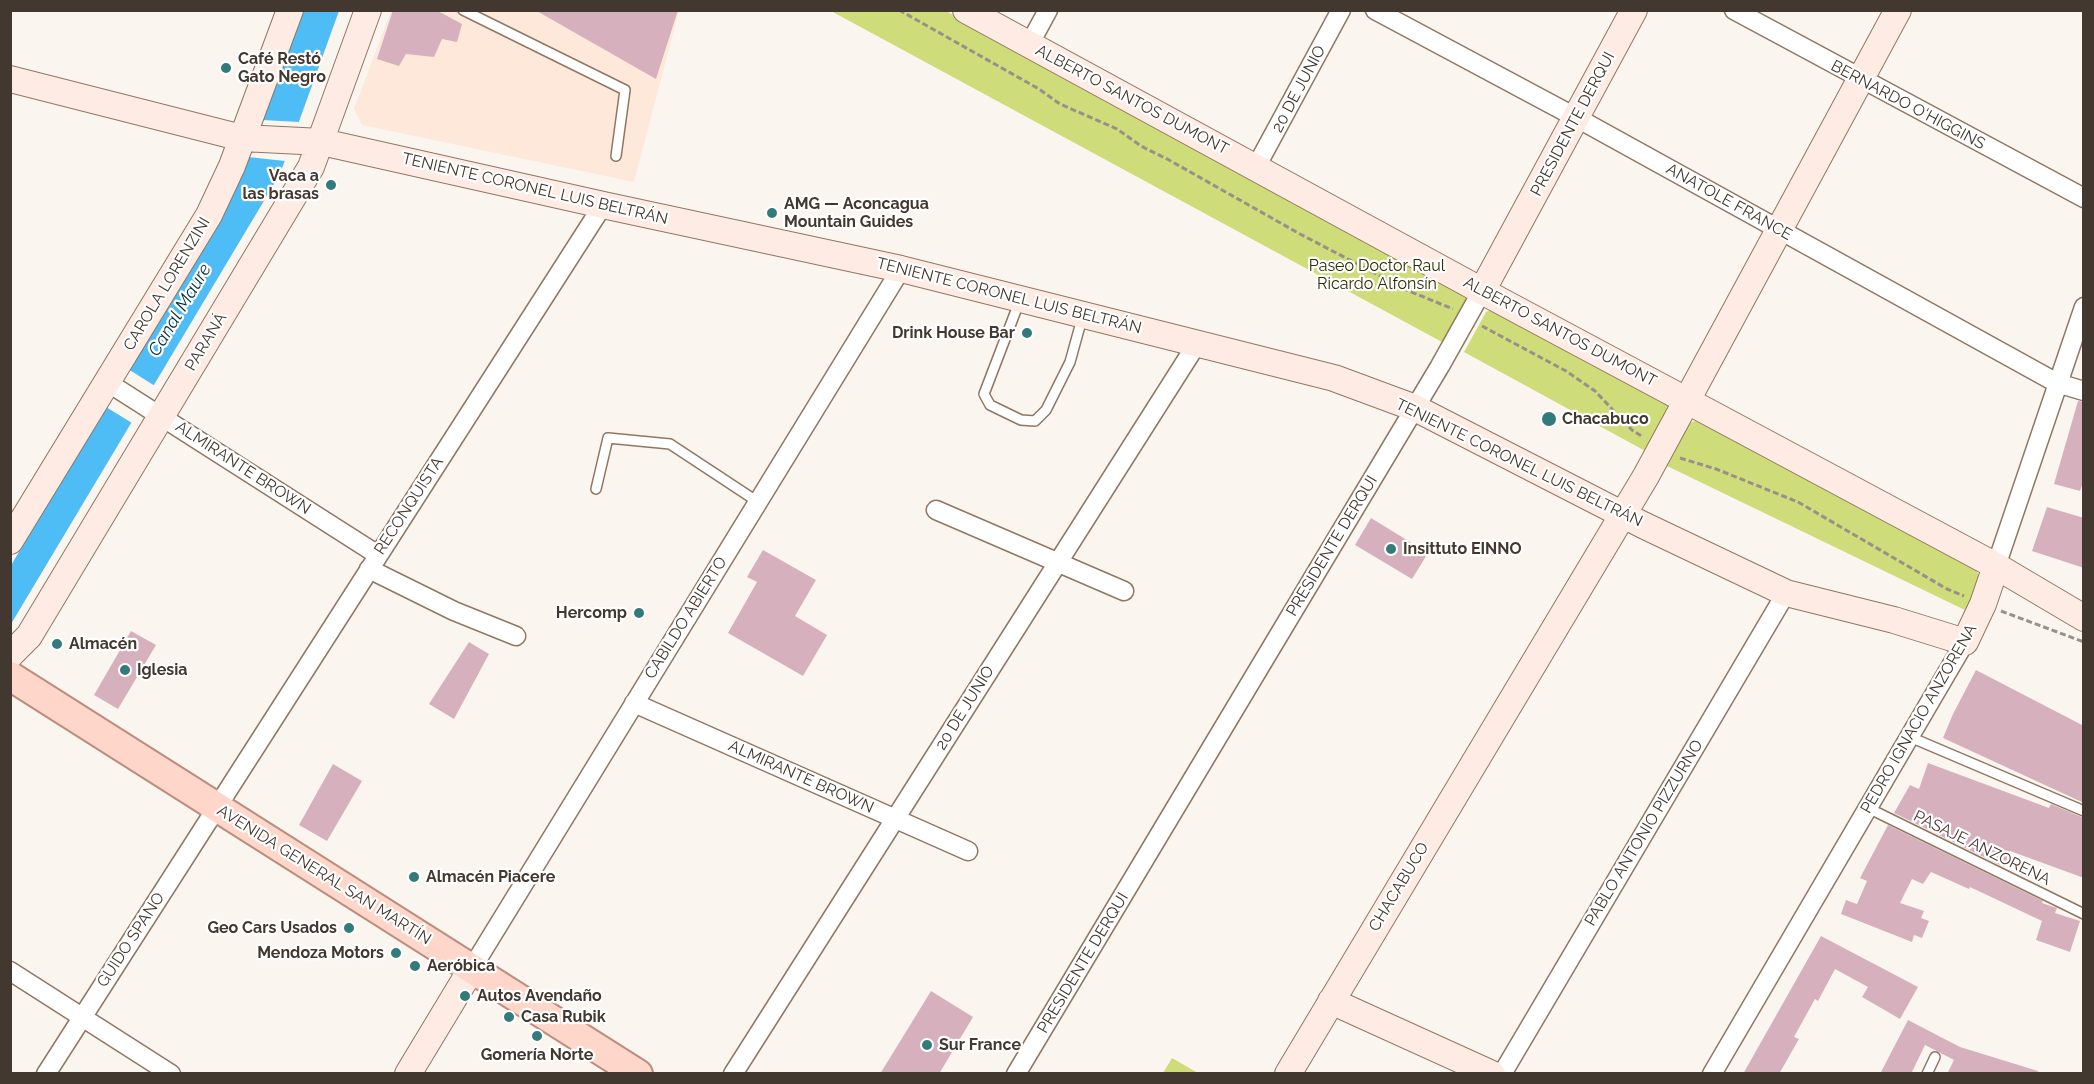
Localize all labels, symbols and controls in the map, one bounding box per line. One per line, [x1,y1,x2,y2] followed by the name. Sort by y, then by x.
[1032,41,1232,159] street label: ALBERTO SANTOS DUMONT
[1268,42,1330,136] street label: 20 DE JUNIO
[238,49,326,87] place label: Café Restó Gato Negro
[1527,49,1619,199] street label: PRESIDENTE DERQUI
[1828,56,1988,154] street label: BERNARDO O'HIGGINS
[219,61,233,75] marker: Café Restó Gato Negro
[400,149,670,229] street label: TENIENTE CORONEL LUIS BELTRÁN
[1663,159,1795,245] street label: ANATOLE FRANCE
[243,166,319,204] place label: Vaca a las brasas
[324,178,338,192] marker: Vaca a las brasas
[784,194,929,232] place label: AMG — Aconcagua Mountain Guides
[765,206,779,220] marker: AMG — Aconcagua Mountain Guides
[120,214,214,354] street label: CAROLA LORENZINI
[875,254,1143,338] street label: TENIENTE CORONEL LUIS BELTRÁN
[1309,256,1445,294] park label: Paseo Doctor Raul Ricardo Alfonsín
[144,260,216,360] water label: Canal Maure
[1460,273,1660,391] street label: ALBERTO SANTOS DUMONT
[181,309,231,375] street label: PARANÁ
[892,323,1015,343] place label: Drink House Bar
[1020,326,1034,340] marker: Drink House Bar
[1392,395,1646,531] street label: TENIENTE CORONEL LUIS BELTRÁN
[1562,409,1649,429] place label: Chacabuco
[1540,410,1558,428] marker: Chacabuco
[172,417,314,519] street label: ALMIRANTE BROWN
[370,454,448,558] street label: RECONQUISTA
[1282,472,1382,620] street label: PRESIDENTE DERQUI
[1403,539,1522,559] place label: Insittuto EINNO
[1384,542,1398,556] marker: Insittuto EINNO
[641,554,731,682] street label: CABILDO ABIERTO
[556,603,627,623] place label: Hercomp
[632,606,646,620] marker: Hercomp
[1857,621,1981,817] street label: PEDRO IGNACIO ANZORENA
[69,634,137,654] place label: Almacén
[50,637,64,651] marker: Almacén
[137,660,187,680] place label: Iglesia
[932,662,998,754] street label: 20 DE JUNIO
[118,663,132,677] marker: Iglesia
[725,736,877,818] street label: ALMIRANTE BROWN
[1581,737,1707,929] street label: PABLO ANTONIO PIZZURNO
[213,801,435,949] street label: AVENIDA GENERAL SAN MARTÍN
[1910,806,2054,890] street label: PASAJE ANZORENA
[1365,839,1433,935] street label: CHACABUCO
[426,867,555,887] place label: Almacén Piacere
[407,870,421,884] marker: Almacén Piacere
[93,889,169,991] street label: GUIDO SPANO
[1033,889,1133,1037] street label: PRESIDENTE DERQUI
[207,918,337,938] place label: Geo Cars Usados
[342,921,356,935] marker: Geo Cars Usados
[257,943,384,963] place label: Mendoza Motors
[389,946,403,960] marker: Mendoza Motors
[427,956,495,976] place label: Aeróbica
[408,959,422,973] marker: Aeróbica
[477,986,602,1006] place label: Autos Avendaño
[458,989,472,1003] marker: Autos Avendaño
[521,1007,606,1027] place label: Casa Rubik
[502,1010,516,1024] marker: Casa Rubik
[530,1029,544,1043] marker: Gomería Norte
[939,1035,1021,1055] place label: Sur France
[920,1038,934,1052] marker: Sur France
[481,1045,593,1065] place label: Gomería Norte

